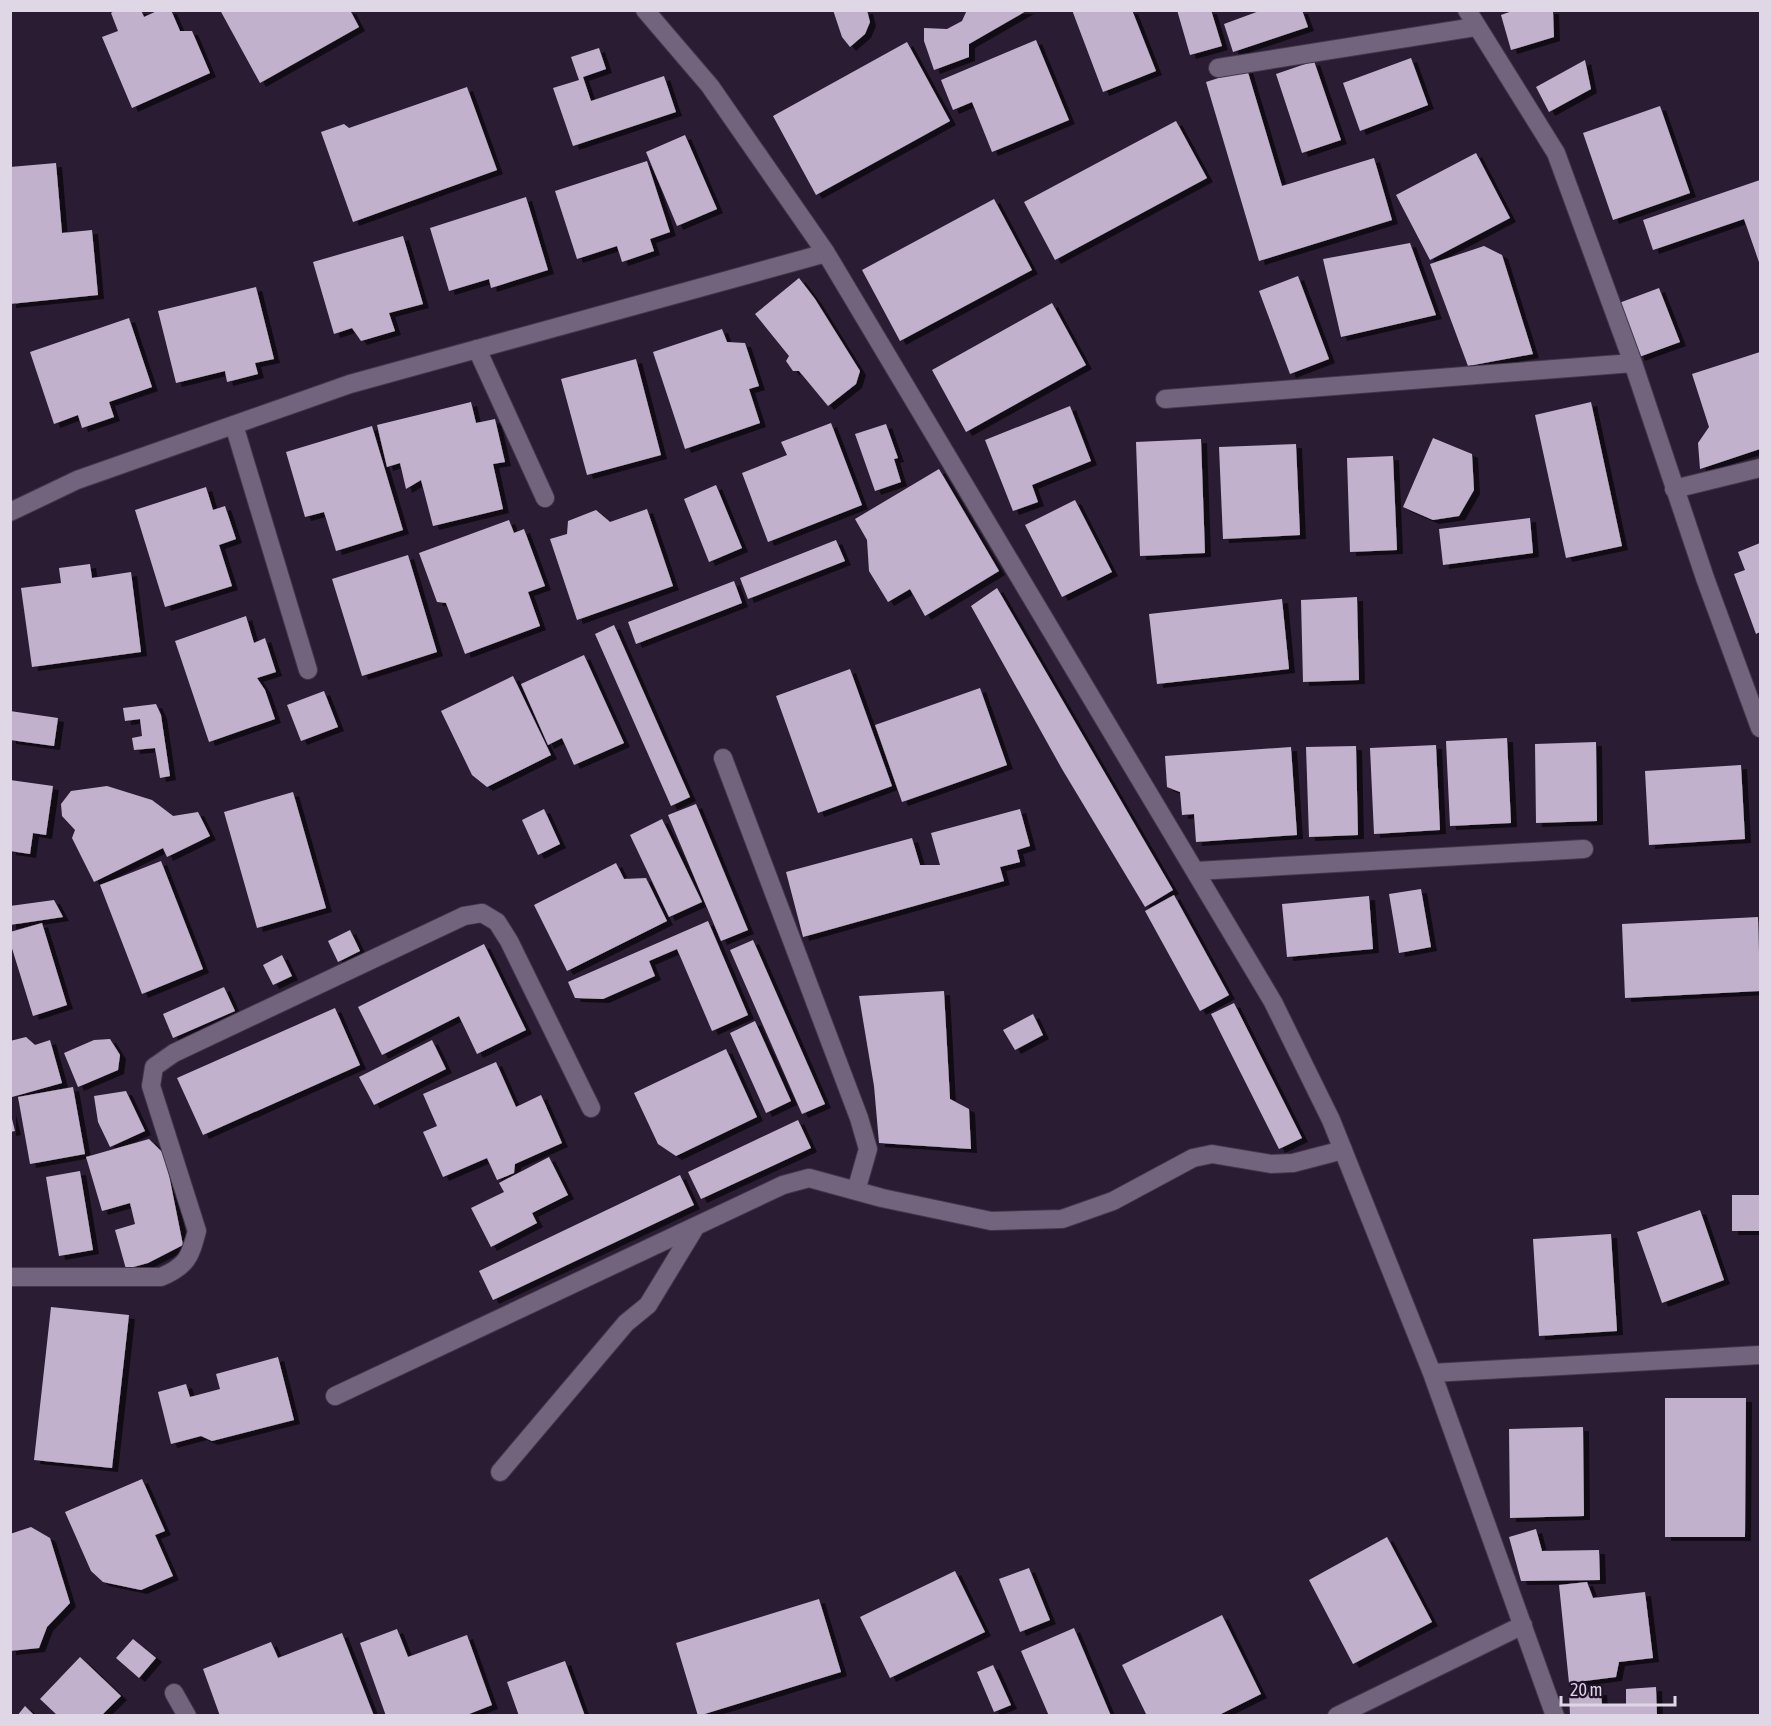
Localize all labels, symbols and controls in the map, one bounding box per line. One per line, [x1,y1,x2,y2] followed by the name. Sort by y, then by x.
[1561,1669,1675,1707] scale bar
[1570,1679,1602,1700] text: 20 m

